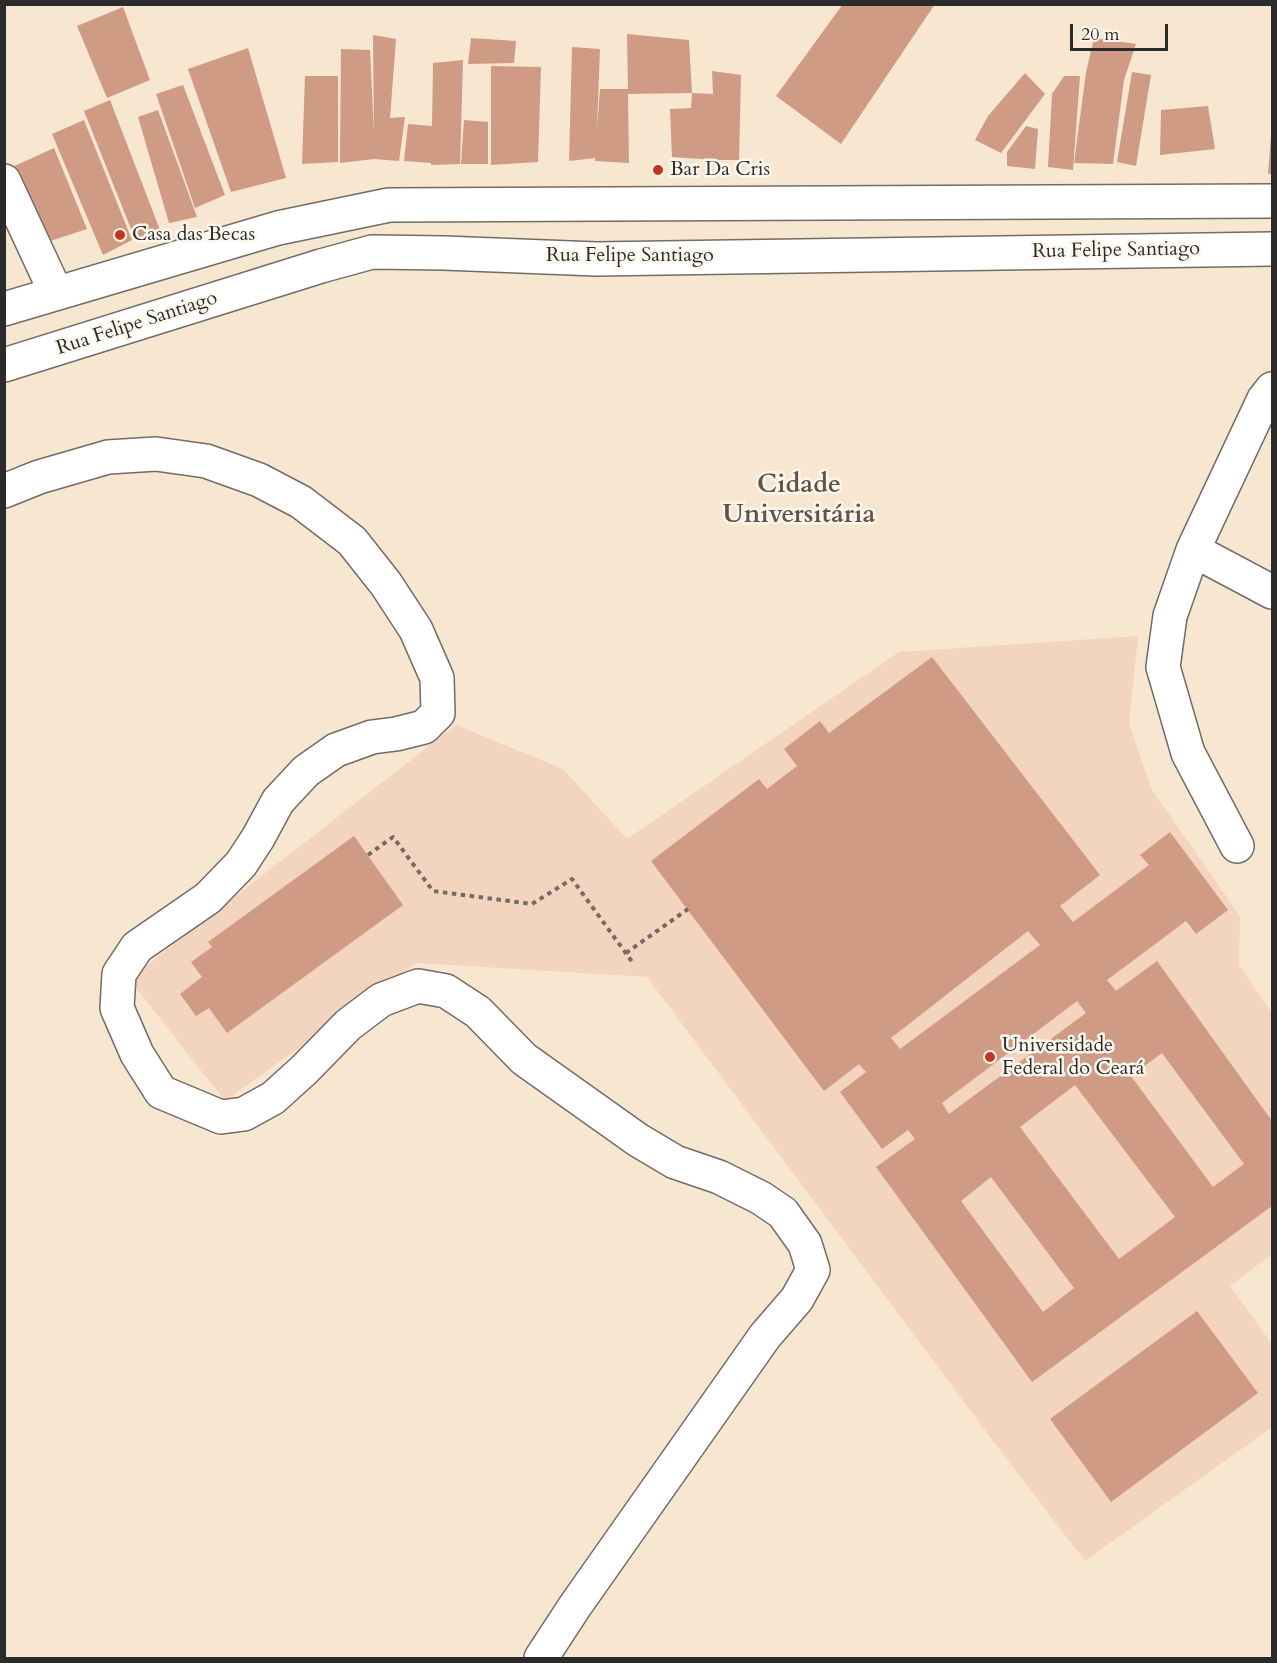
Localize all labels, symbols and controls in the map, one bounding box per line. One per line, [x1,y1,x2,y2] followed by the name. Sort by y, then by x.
[1073,12,1170,50] scale bar
[1081,22,1120,47] text: 20 m
[670,158,770,182] place label: Bar Da Cris
[651,163,665,177] marker: Bar Da Cris
[132,223,255,247] place label: Casa das Becas
[113,228,127,242] marker: Casa das Becas
[1032,238,1200,264] street label: Rua Felipe Santiago
[546,244,714,268] street label: Rua Felipe Santiago
[54,287,220,361] street label: Rua Felipe Santiago
[723,470,875,532] district label: Cidade Universitária
[1002,1034,1144,1081] place label: Universidade Federal do Ceará
[983,1050,997,1064] marker: Universidade Federal do Ceará

